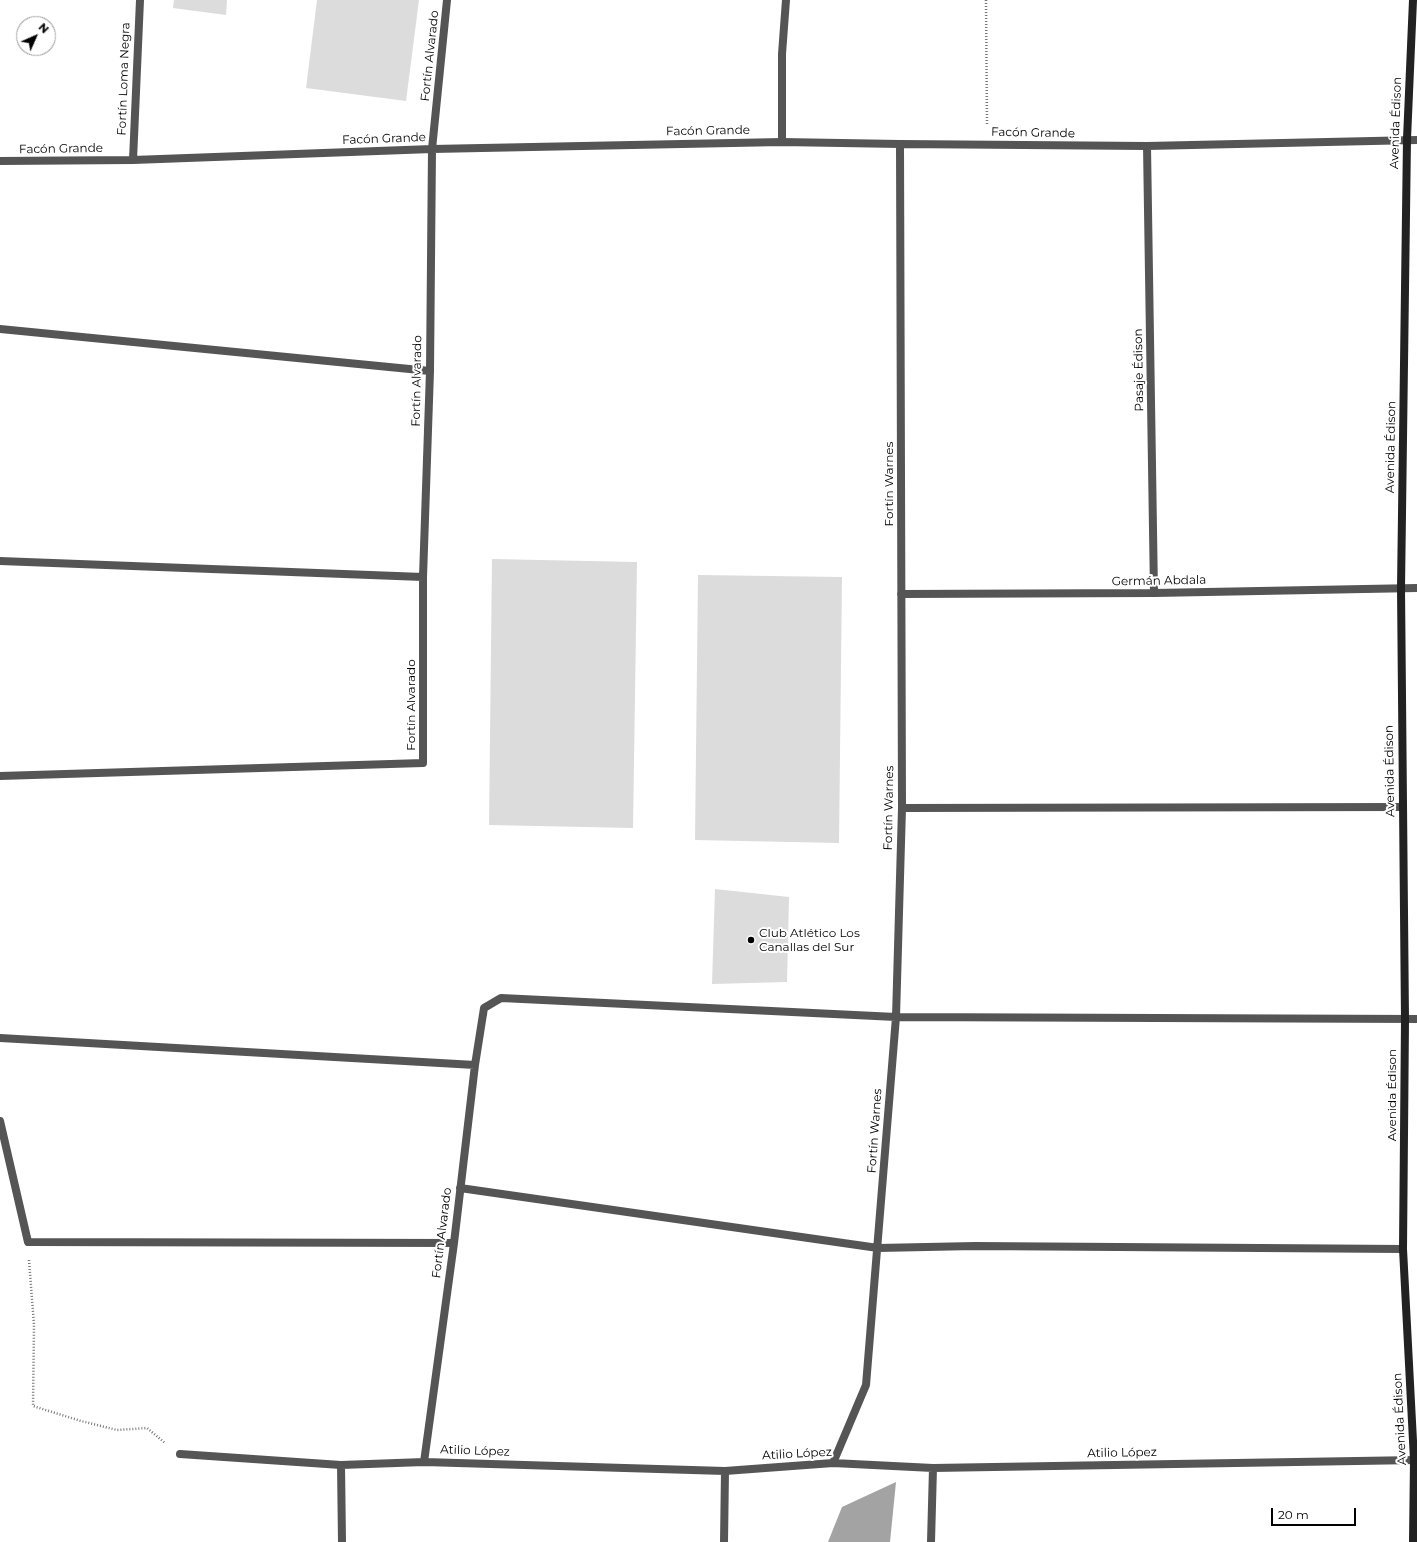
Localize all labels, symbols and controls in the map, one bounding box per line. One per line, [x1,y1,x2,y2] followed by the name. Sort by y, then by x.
[418,10,442,102] street label: Fortín Alvarado
[16,16,56,56] north arrow
[36,20,52,36] text: N
[115,22,133,136] street label: Fortín Loma Negra
[1387,77,1405,169] street label: Avenida Édison
[666,123,750,139] street label: Facón Grande
[991,125,1075,141] street label: Facón Grande
[342,130,426,148] street label: Facón Grande
[19,141,103,157] street label: Facón Grande
[1131,328,1147,412] street label: Pasaje Édison
[409,335,425,427] street label: Fortín Alvarado
[1383,401,1399,493] street label: Avenida Édison
[882,442,896,526] street label: Fortín Warnes
[1112,573,1206,589] street label: Germán Abdala
[404,659,418,751] street label: Fortín Alvarado
[1382,725,1398,817] street label: Avenida Édison
[881,765,897,851] street label: Fortín Warnes
[759,926,860,954] place label: Club Atlético Los Canallas del Sur
[746,935,756,945] marker: Club Atlético Los Canallas del Sur
[1385,1049,1399,1141] street label: Avenida Édison
[865,1088,885,1174] street label: Fortín Warnes
[429,1187,455,1279] street label: Fortín Alvarado
[1390,1373,1410,1465] street label: Avenida Édison
[440,1443,510,1459] street label: Atilio López
[762,1445,832,1463] street label: Atilio López
[1087,1445,1157,1461] street label: Atilio López
[1273,1500,1358,1526] scale bar
[1278,1507,1309,1522] text: 20 m

